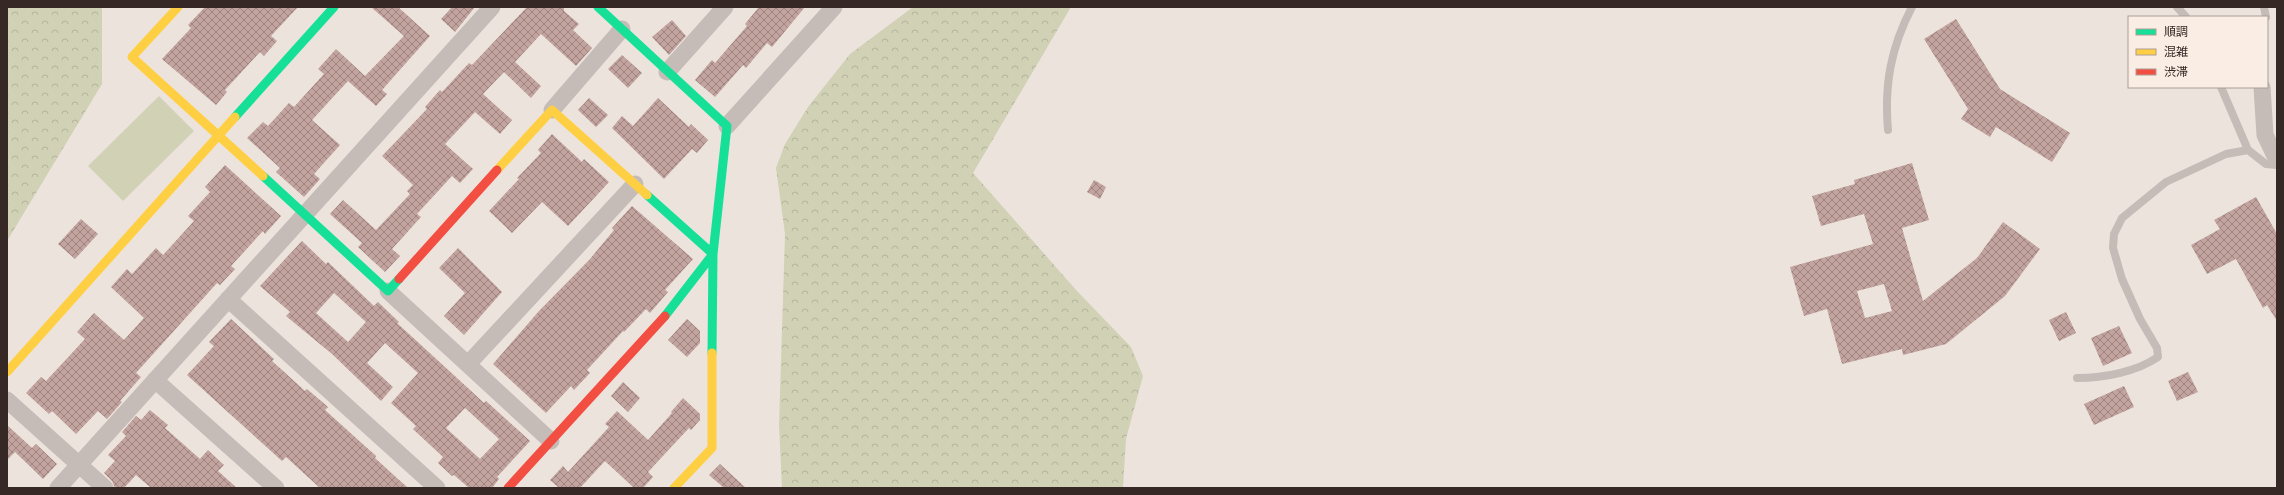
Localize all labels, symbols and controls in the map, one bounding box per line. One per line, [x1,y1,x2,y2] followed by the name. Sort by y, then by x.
[2128,16,2268,88] legend
[2164,24,2188,39] text: 順調
[2164,44,2188,59] text: 混雑
[2164,64,2188,79] text: 渋滞

